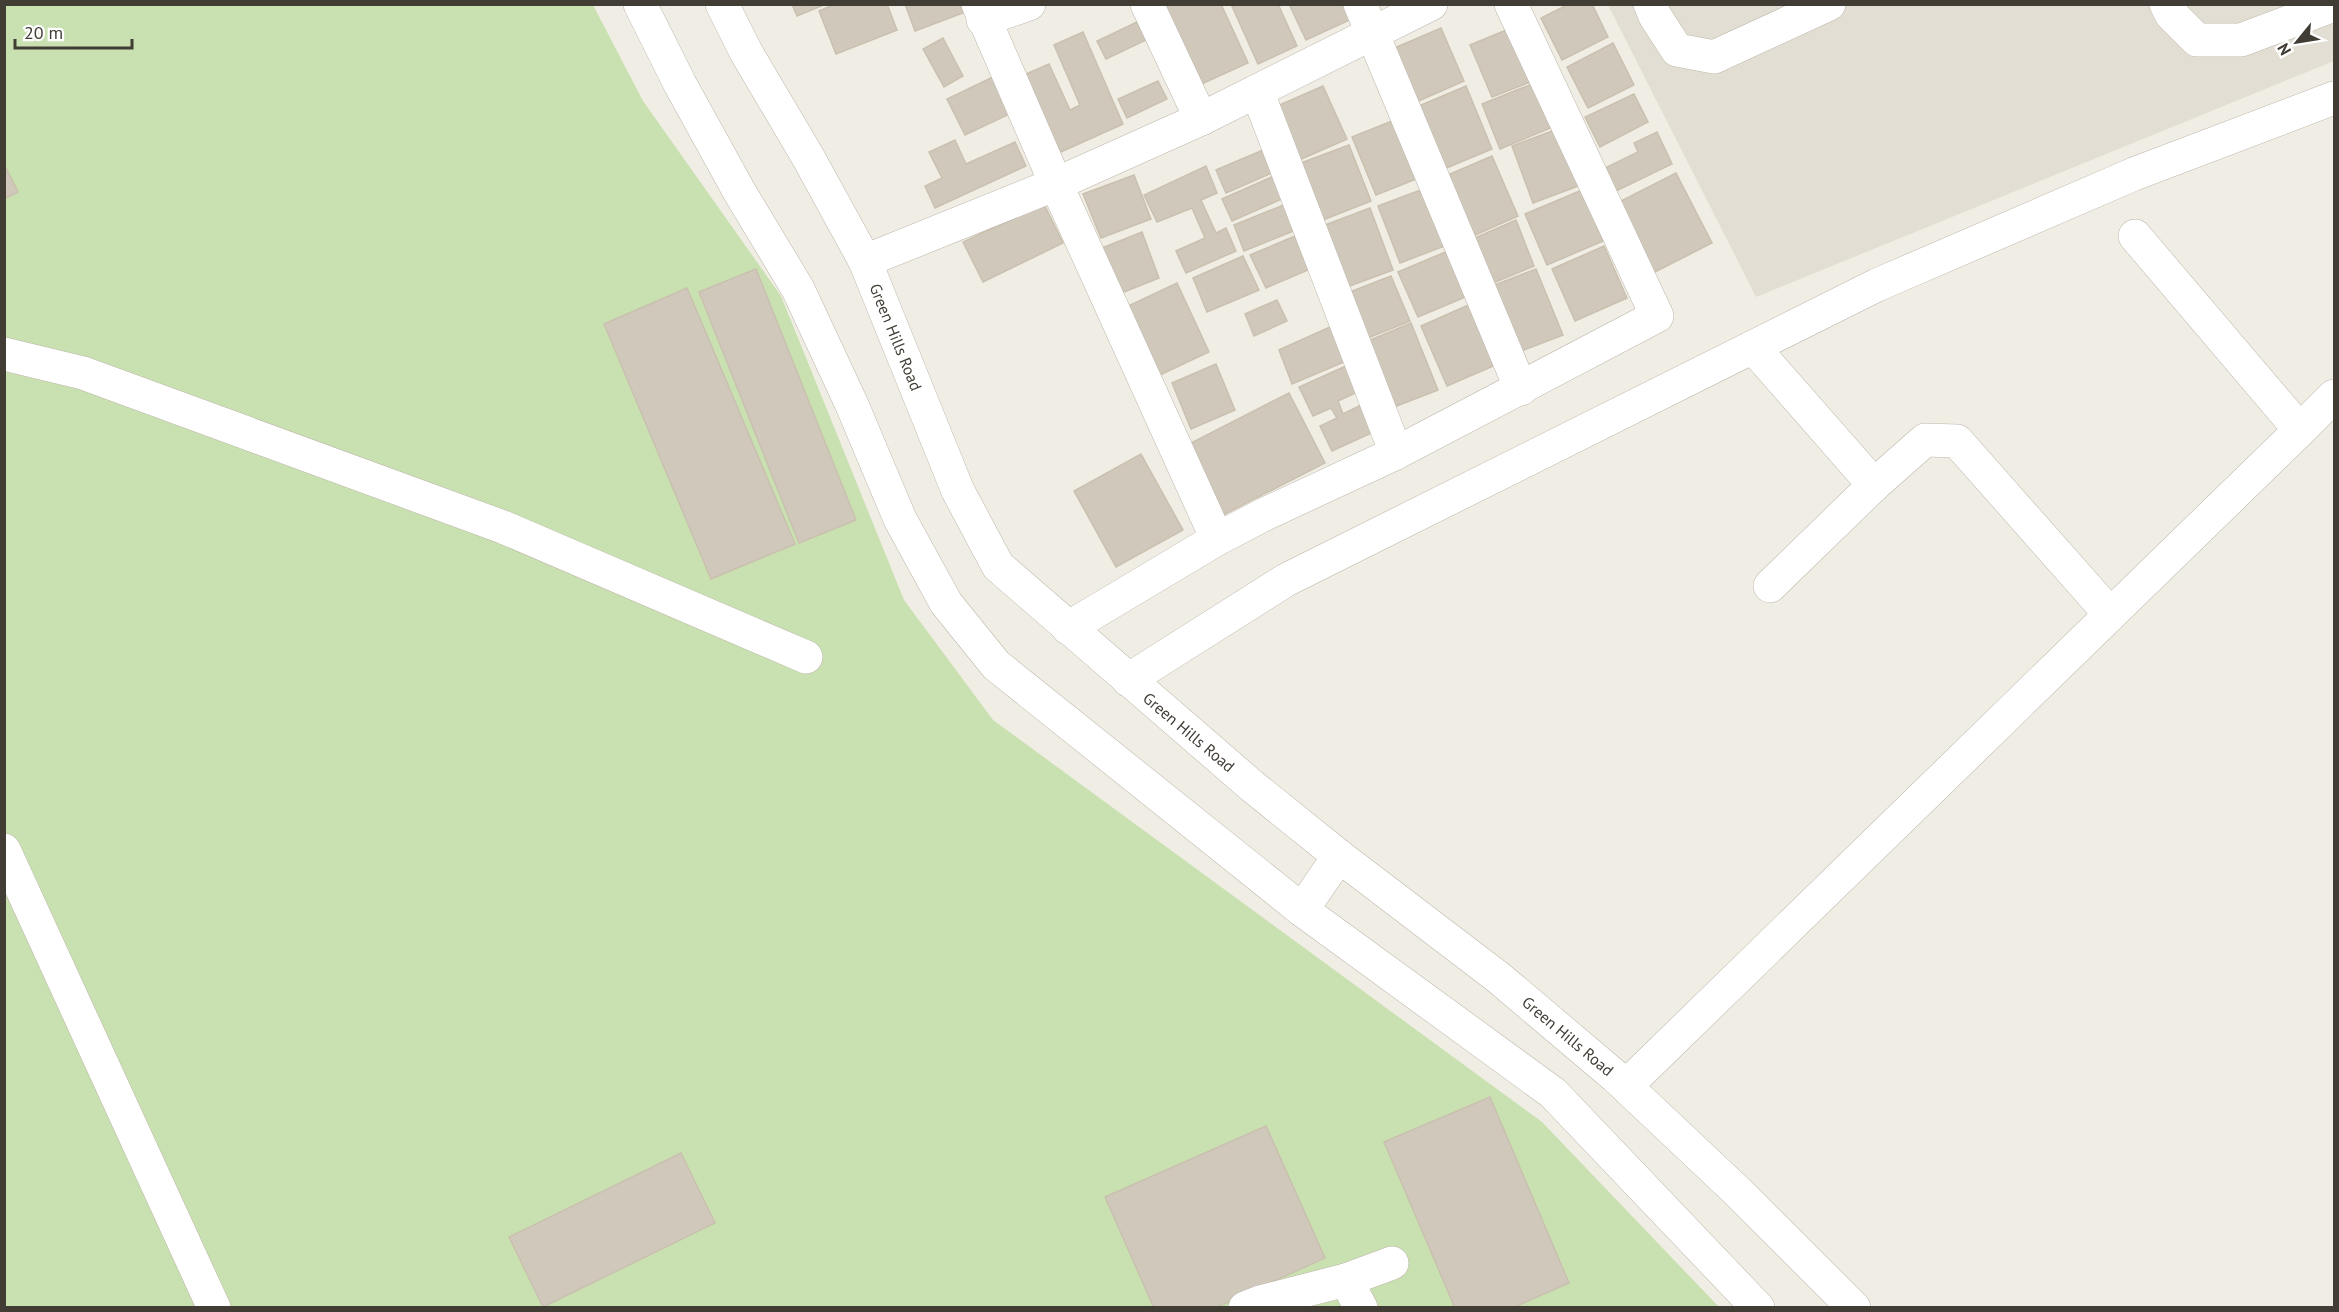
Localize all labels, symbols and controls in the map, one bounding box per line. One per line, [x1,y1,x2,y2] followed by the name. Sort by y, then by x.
[15,12,132,50] scale bar
[2267,12,2327,72] north arrow
[24,21,63,44] text: 20 m
[2273,40,2295,59] text: N
[865,281,927,393] street label: Green Hills Road
[1139,688,1239,776] street label: Green Hills Road
[1518,992,1618,1080] street label: Green Hills Road

